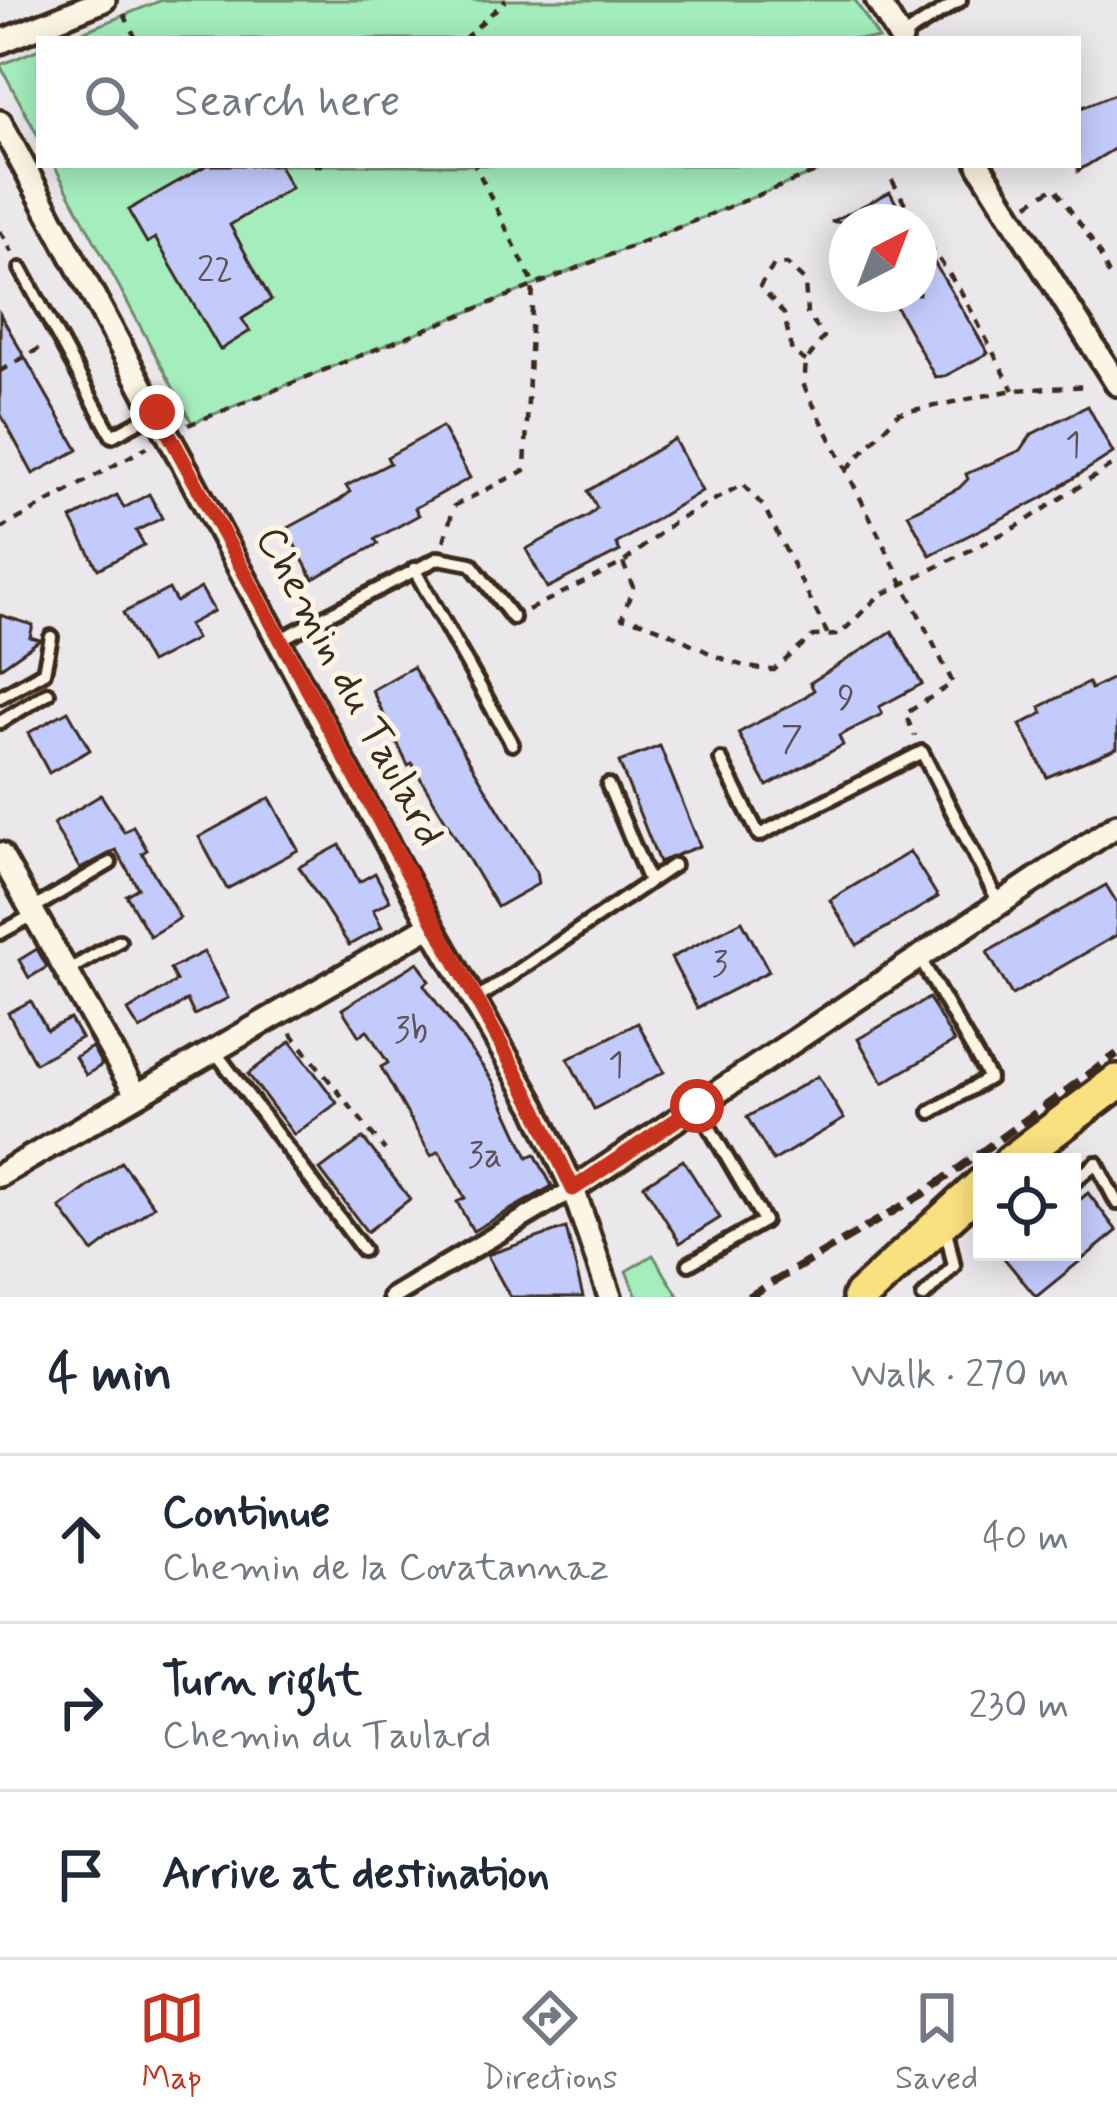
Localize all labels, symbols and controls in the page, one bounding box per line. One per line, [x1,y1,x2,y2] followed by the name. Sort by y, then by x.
[36,36,1081,168] search box
[78,69,144,135] icon: search
[174,73,401,132] text: Search here
[829,204,937,312] north arrow
[197,248,233,295] house number: 22
[130,385,184,439] route end
[1065,423,1081,470] house number: 1
[241,517,457,857] street label: Chemin du Taulard
[837,676,855,723] house number: 9
[781,717,803,764] house number: 7
[712,942,728,989] house number: 3
[394,1008,428,1055] house number: 3b
[608,1043,624,1090] house number: 1
[670,1079,724,1133] route start
[468,1133,502,1180] house number: 3a
[973,1153,1081,1261] map controls
[973,1153,1081,1261] button: locate
[48,1342,172,1408] text: 4 min
[851,1350,1069,1401] text: Walk · 270 m
[162,1484,330,1543] text: Continue
[48,1506,114,1572] icon: ahead
[982,1513,1069,1564] text: 40 m
[162,1543,609,1594] text: Chemin de la Covatannaz
[162,1652,362,1711] text: Turn right
[48,1674,114,1740] icon: right
[968,1681,1069,1732] text: 230 m
[162,1711,491,1762] text: Chemin du Taulard
[48,1842,114,1908] icon: arrive
[162,1845,550,1904] text: Arrive at destination
[139,1985,205,2101] tab: Map
[482,1985,618,2101] tab: Directions
[895,1985,978,2101] tab: Saved

